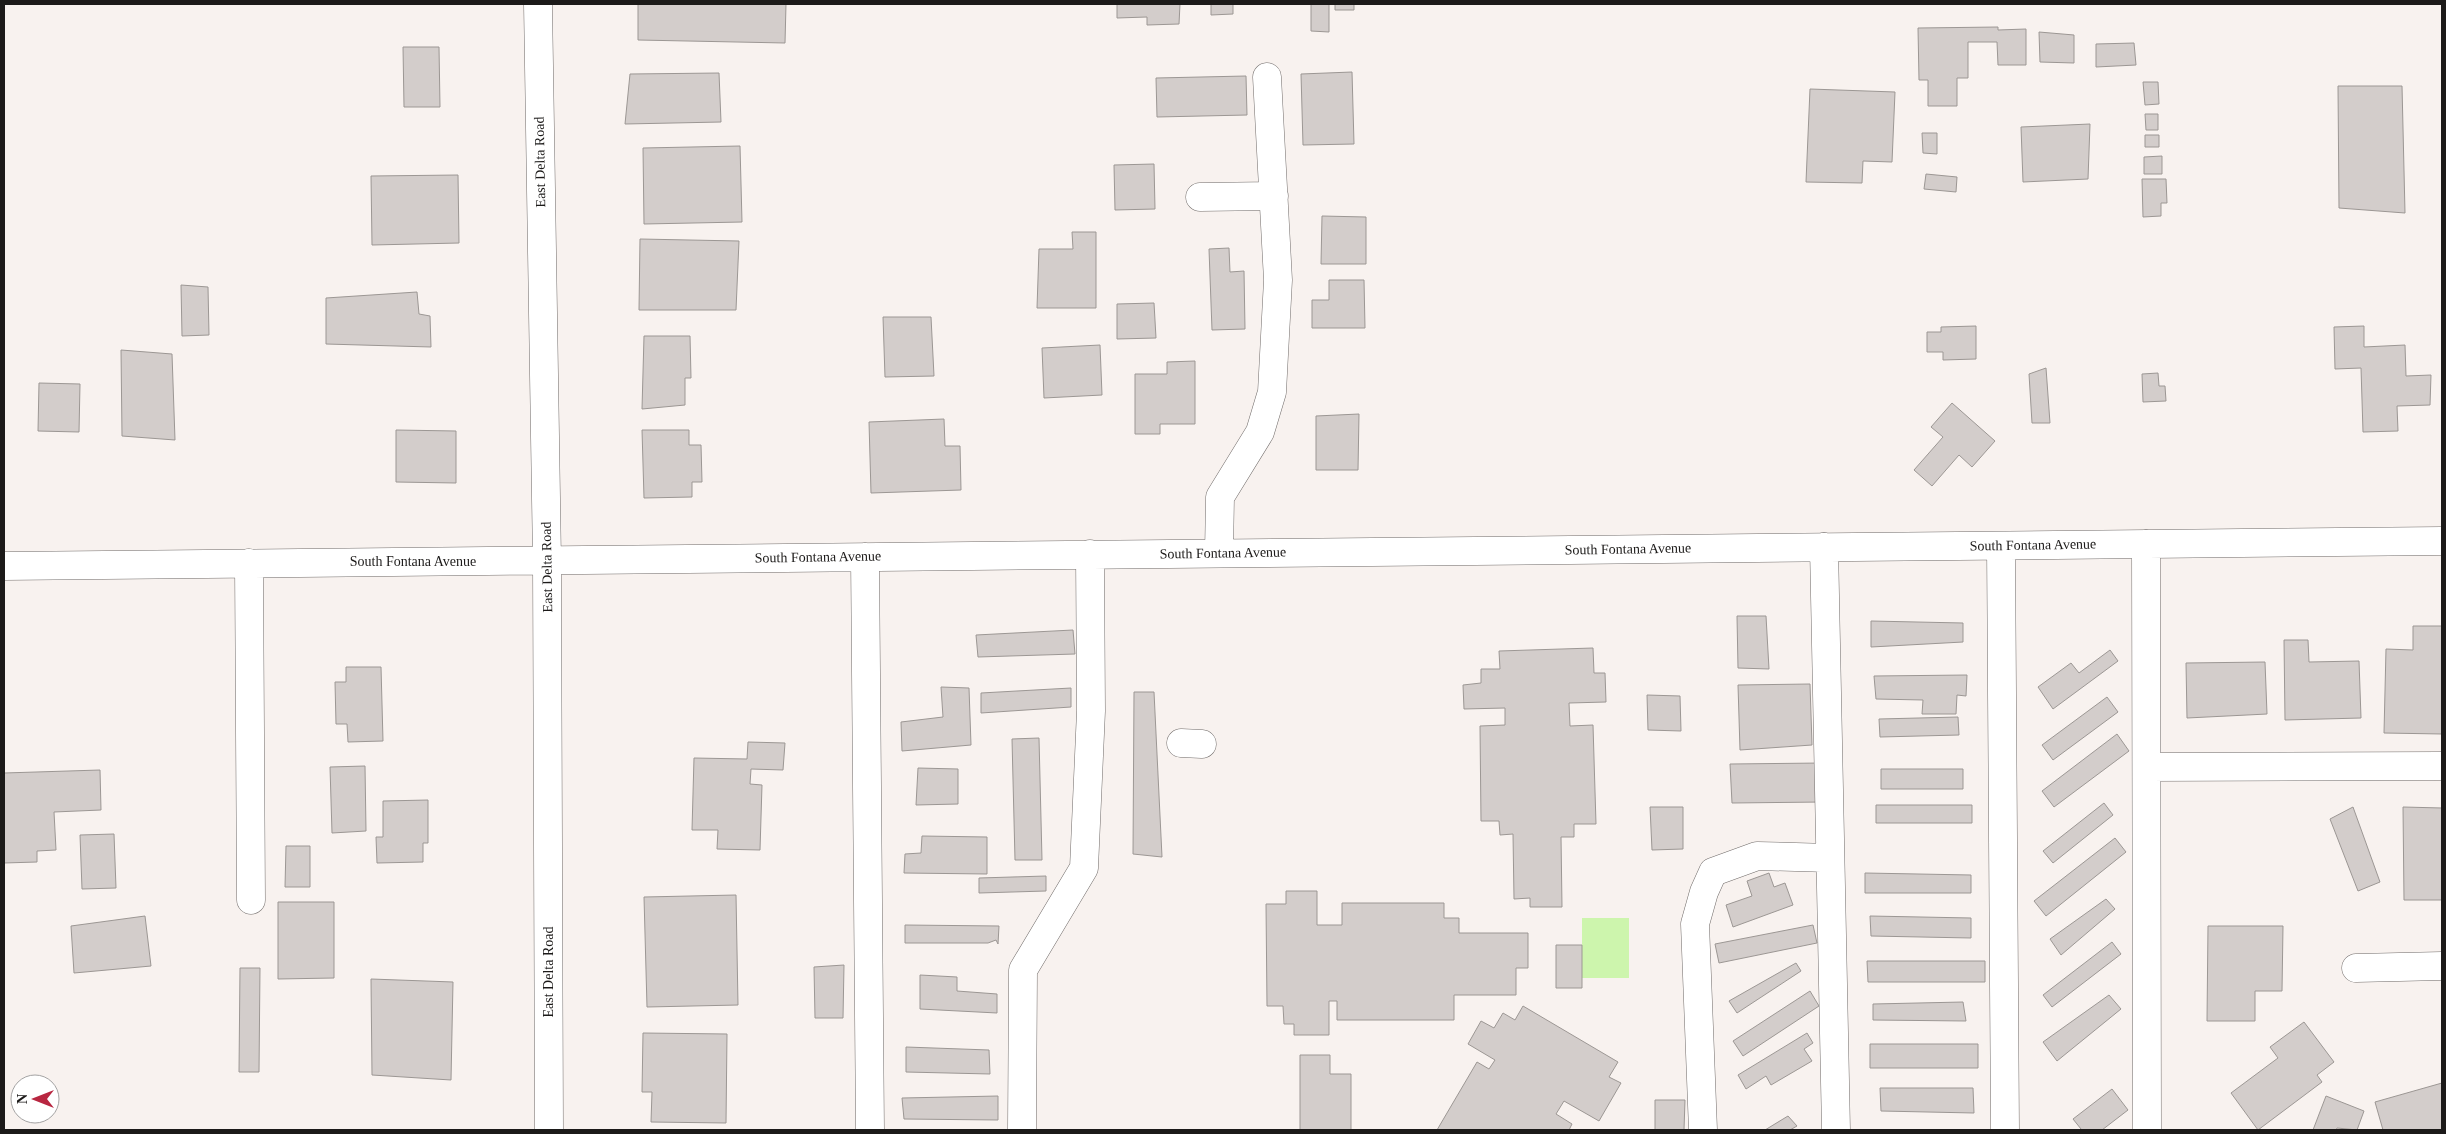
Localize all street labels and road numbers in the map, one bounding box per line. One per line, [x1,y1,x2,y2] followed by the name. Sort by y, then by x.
[532,116,548,208] street label: East Delta Road
[539,521,555,613] street label: East Delta Road
[1970,536,2096,554] street label: South Fontana Avenue
[1565,540,1691,558] street label: South Fontana Avenue
[1160,544,1286,562] street label: South Fontana Avenue
[755,548,881,566] street label: South Fontana Avenue
[350,554,476,569] street label: South Fontana Avenue
[541,927,556,1017] street label: East Delta Road

